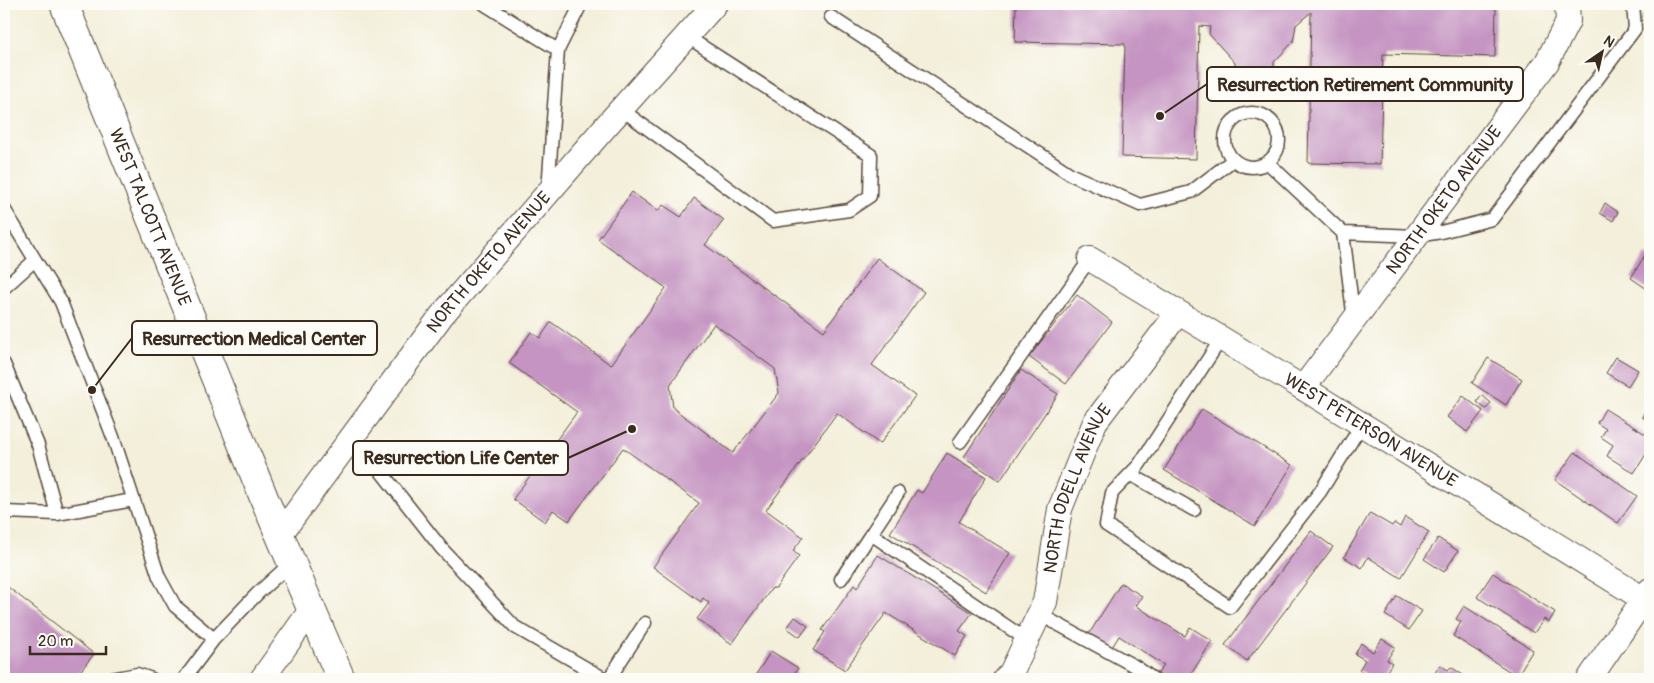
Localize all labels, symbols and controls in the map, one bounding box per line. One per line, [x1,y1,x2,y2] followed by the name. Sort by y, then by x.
[1576,28,1626,78] north arrow
[1600,32,1618,51] text: N
[1207,67,1523,101] callout: Resurrection Retirement Community
[1217,73,1514,97] text: Resurrection Retirement Community
[1381,121,1507,279] street label: NORTH OKETO AVENUE
[104,125,197,309] street label: WEST TALCOTT AVENUE
[421,186,556,337] street label: NORTH OKETO AVENUE
[132,321,377,355] callout: Resurrection Medical Center
[142,327,366,351] text: Resurrection Medical Center
[1280,368,1462,492] street label: WEST PETERSON AVENUE
[1038,399,1116,575] street label: NORTH ODELL AVENUE
[353,441,568,475] callout: Resurrection Life Center
[363,446,559,470] text: Resurrection Life Center
[30,623,106,655] scale bar
[38,632,73,651] text: 20 m

